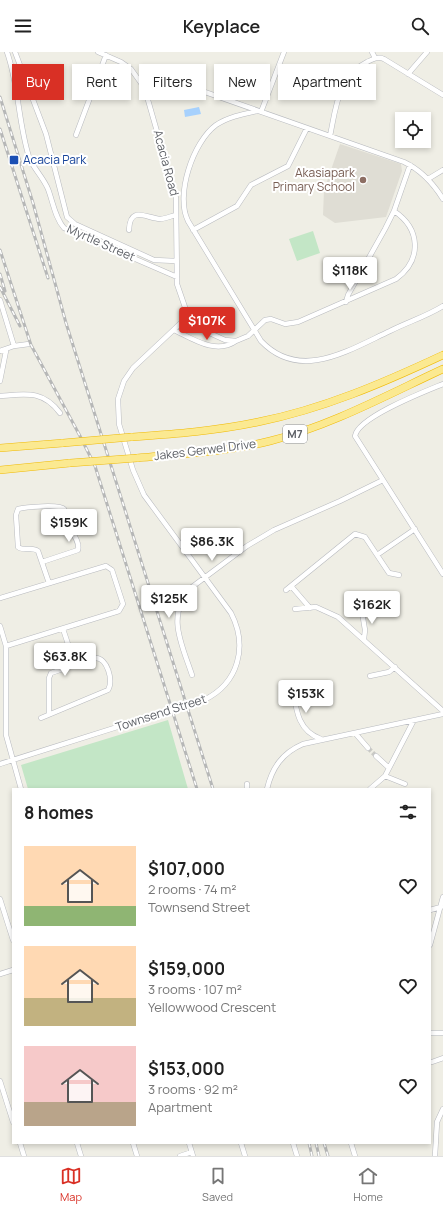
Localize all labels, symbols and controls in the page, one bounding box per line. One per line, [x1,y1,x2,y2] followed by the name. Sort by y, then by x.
[183,14,260,38] text: Keyplace
[12,15,34,37] icon: menu
[409,15,431,37] icon: search
[12,64,64,100] chip: Buy
[72,64,131,100] chip: Rent
[139,64,206,100] chip: Filters
[214,64,270,100] chip: New
[278,64,376,100] chip: Apartment
[395,112,431,148] map controls
[395,112,431,148] button: locate
[150,128,183,198] street label: Acacia Road
[23,151,87,168] place label: Acacia Park
[8,154,20,166] marker: Acacia Park
[273,164,356,195] place label: Akasiapark Primary School
[358,175,368,185] marker: Akasiapark Primary School
[64,220,138,265] street label: Myrtle Street
[322,257,378,291] pin: $118K
[332,261,368,279] text: $118K
[179,307,235,341] pin: $107K
[188,311,226,329] text: $107K
[283,425,307,443] road number: M7
[153,435,257,464] street label: Jakes Gerwel Drive
[41,509,97,543] pin: $159K
[50,513,88,531] text: $159K
[179,528,245,562] pin: $86.3K
[190,532,234,550] text: $86.3K
[141,585,197,619] pin: $125K
[150,589,188,607] text: $125K
[344,591,400,625] pin: $162K
[353,595,391,613] text: $162K
[32,643,98,677] pin: $63.8K
[43,647,87,665] text: $63.8K
[278,680,334,714] pin: $153K
[287,684,325,702] text: $153K
[113,690,209,735] street label: Townsend Street
[24,801,94,824] text: 8 homes
[397,801,419,823] icon: filters
[148,857,225,880] text: $107,000
[56,862,104,910] icon: home
[397,875,419,897] icon: heart
[148,880,236,898] text: 2 rooms · 74 m²
[148,898,250,916] text: Townsend Street
[148,957,225,980] text: $159,000
[56,962,104,1010] icon: home
[397,975,419,997] icon: heart
[148,980,242,998] text: 3 rooms · 107 m²
[148,998,276,1016] text: Yellowwood Crescent
[148,1057,225,1080] text: $153,000
[56,1062,104,1110] icon: home
[397,1075,419,1097] icon: heart
[148,1080,238,1098] text: 3 rooms · 92 m²
[148,1098,212,1116] text: Apartment
[60,1165,82,1204] tab: Map
[202,1165,233,1204] tab: Saved
[353,1165,383,1204] tab: Home

